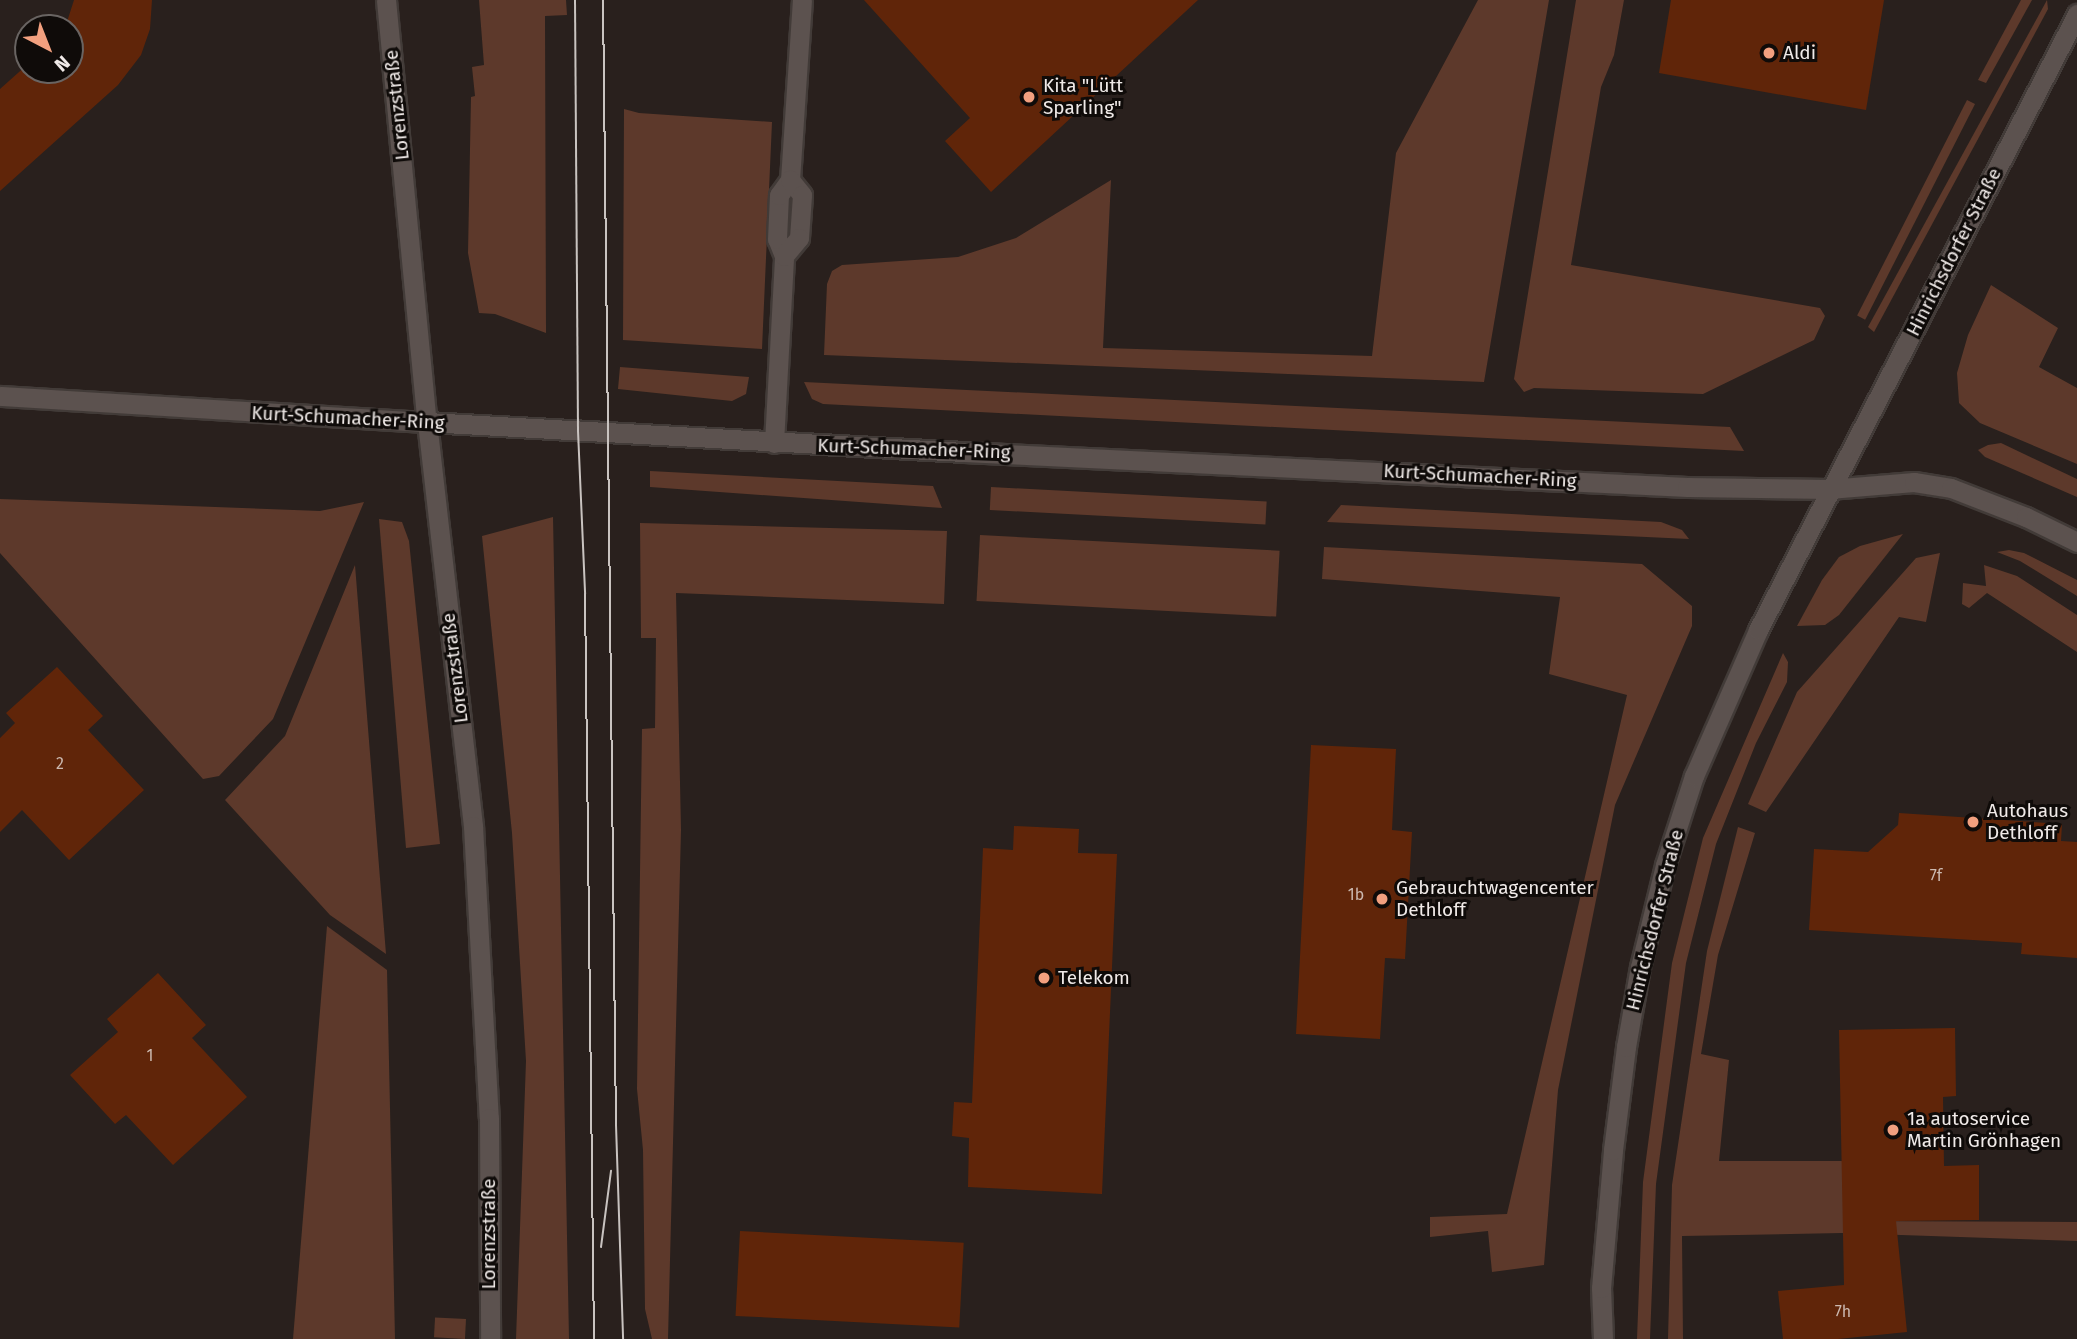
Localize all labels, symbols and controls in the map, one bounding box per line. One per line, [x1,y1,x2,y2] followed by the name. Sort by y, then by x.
[14,14,84,84] north arrow
[1783,42,1816,64] place label: Aldi
[1761,45,1777,61] marker: Aldi
[380,49,414,161] street label: Lorenzstraße
[50,51,74,76] text: N
[1043,75,1123,119] place label: Kita "Lütt Sparling"
[1021,89,1037,105] marker: Kita "Lütt Sparling"
[1902,164,2006,340] street label: Hinrichsdorfer Straße
[251,402,445,434] street label: Kurt-Schumacher-Ring
[817,434,1011,464] street label: Kurt-Schumacher-Ring
[1383,460,1577,492] street label: Kurt-Schumacher-Ring
[437,612,473,724] street label: Lorenzstraße
[56,754,64,774] house number: 2
[1987,800,2068,844] place label: Autohaus Dethloff
[1965,814,1981,830] marker: Autohaus Dethloff
[1621,827,1689,1013] street label: Hinrichsdorfer Straße
[1930,866,1942,886] house number: 7f
[1396,877,1594,921] place label: Gebrauchtwagencenter Dethloff
[1348,885,1364,905] house number: 1b
[1374,891,1390,907] marker: Gebrauchtwagencenter Dethloff
[1058,967,1130,989] place label: Telekom
[1036,970,1052,986] marker: Telekom
[147,1046,153,1066] house number: 1
[1907,1108,2061,1152] place label: 1a autoservice Martin Grönhagen
[1885,1122,1901,1138] marker: 1a autoservice Martin Grönhagen
[478,1179,500,1289] street label: Lorenzstraße
[1835,1302,1851,1322] house number: 7h

